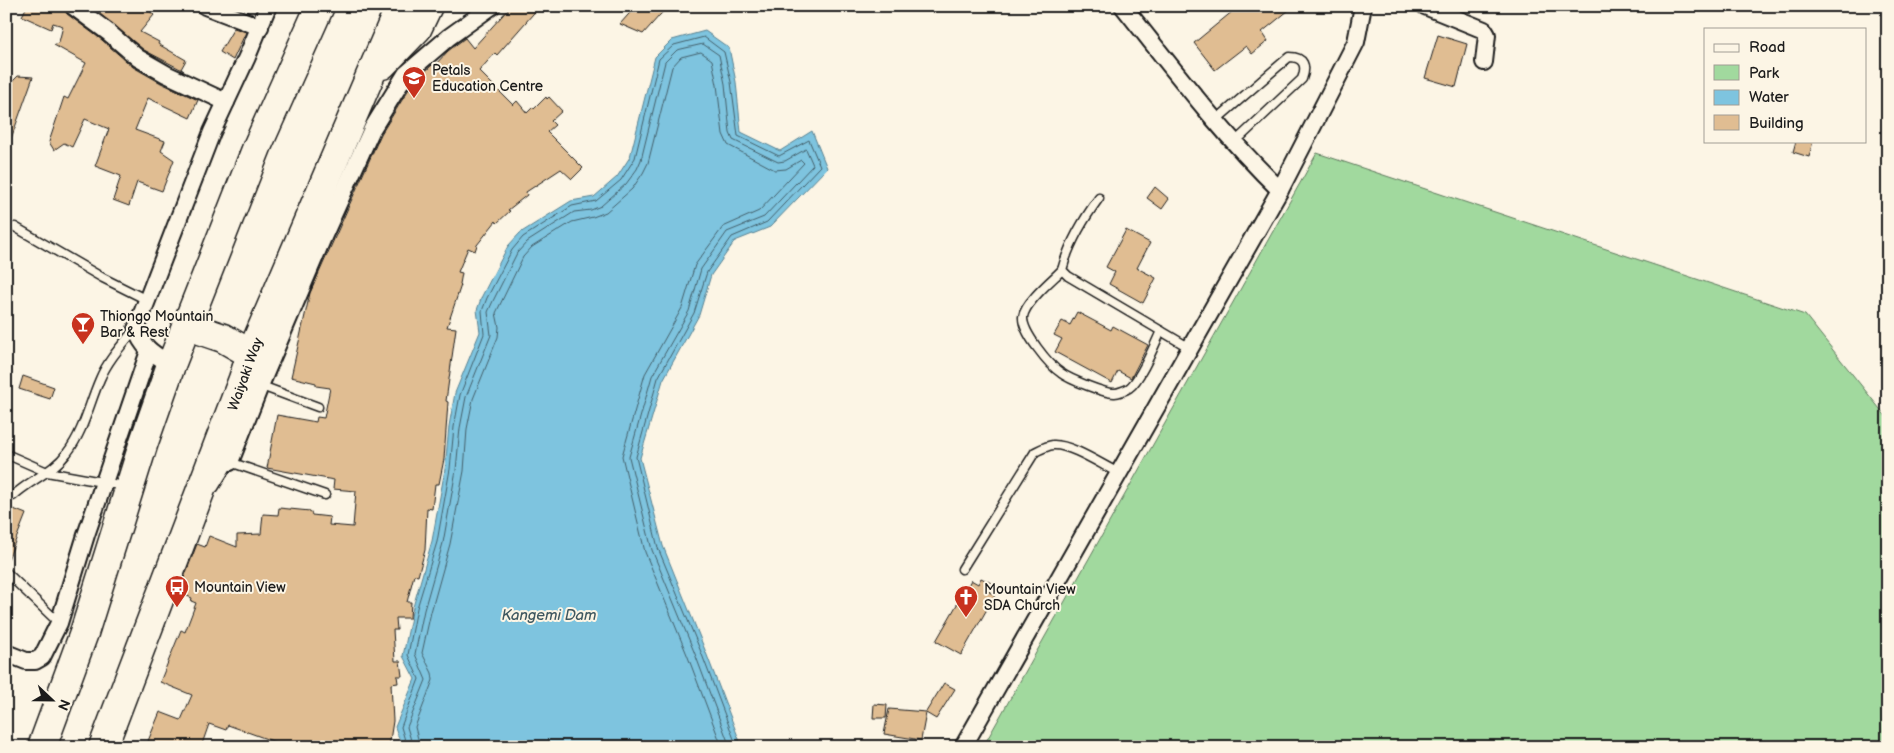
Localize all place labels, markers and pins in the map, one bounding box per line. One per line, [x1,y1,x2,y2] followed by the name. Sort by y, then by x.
[432,62,543,95] place label: Petals Education Centre
[401,65,427,99] school or university icon: Petals Education Centre
[100,308,213,341] place label: Thiongo Mountain Bar & Rest
[70,311,96,345] bar icon: Thiongo Mountain Bar & Rest
[164,574,190,608] bus stop icon: Mountain View
[194,579,286,596] place label: Mountain View
[984,581,1076,614] place label: Mountain View SDA Church
[953,584,979,618] church icon: Mountain View SDA Church

